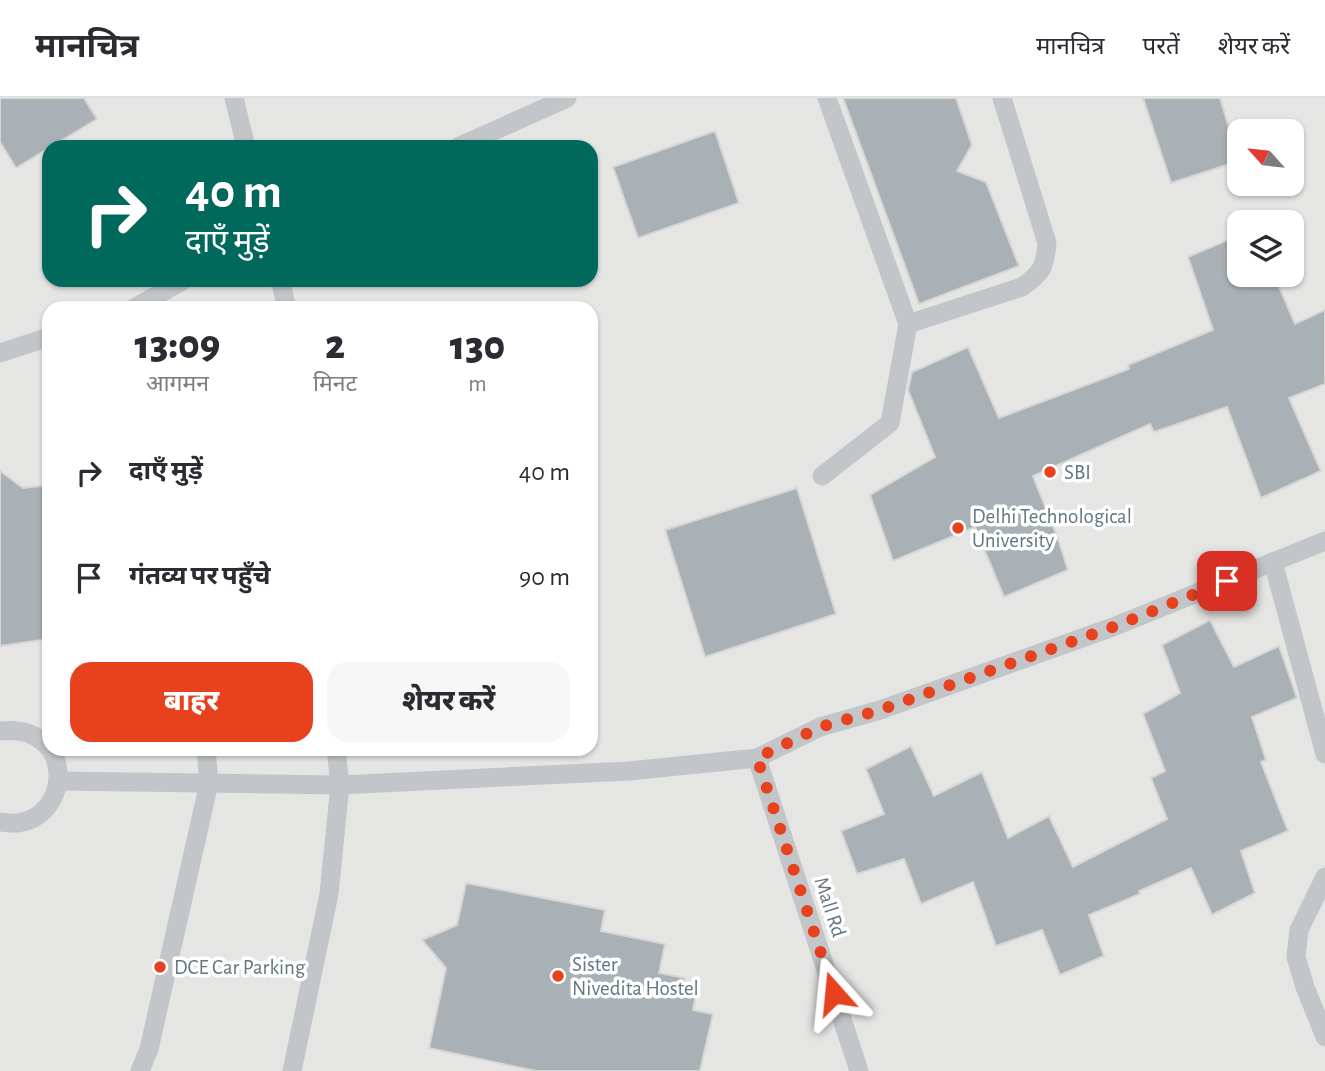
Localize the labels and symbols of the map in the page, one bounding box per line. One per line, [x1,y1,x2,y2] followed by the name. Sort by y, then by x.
[1227,119,1304,196] north arrow
[1064,462,1091,483] place label: SBI
[1042,464,1058,480] marker: SBI
[972,506,1132,551] place label: Delhi Technological University
[950,520,966,536] marker: Delhi Technological University
[1197,551,1257,611] pin
[810,874,850,940] street label: Mall Rd
[572,954,699,999] place label: Sister Nivedita Hostel
[797,956,871,1030] position arrow
[174,957,306,978] place label: DCE Car Parking
[152,959,168,975] marker: DCE Car Parking
[550,968,566,984] marker: Sister Nivedita Hostel

